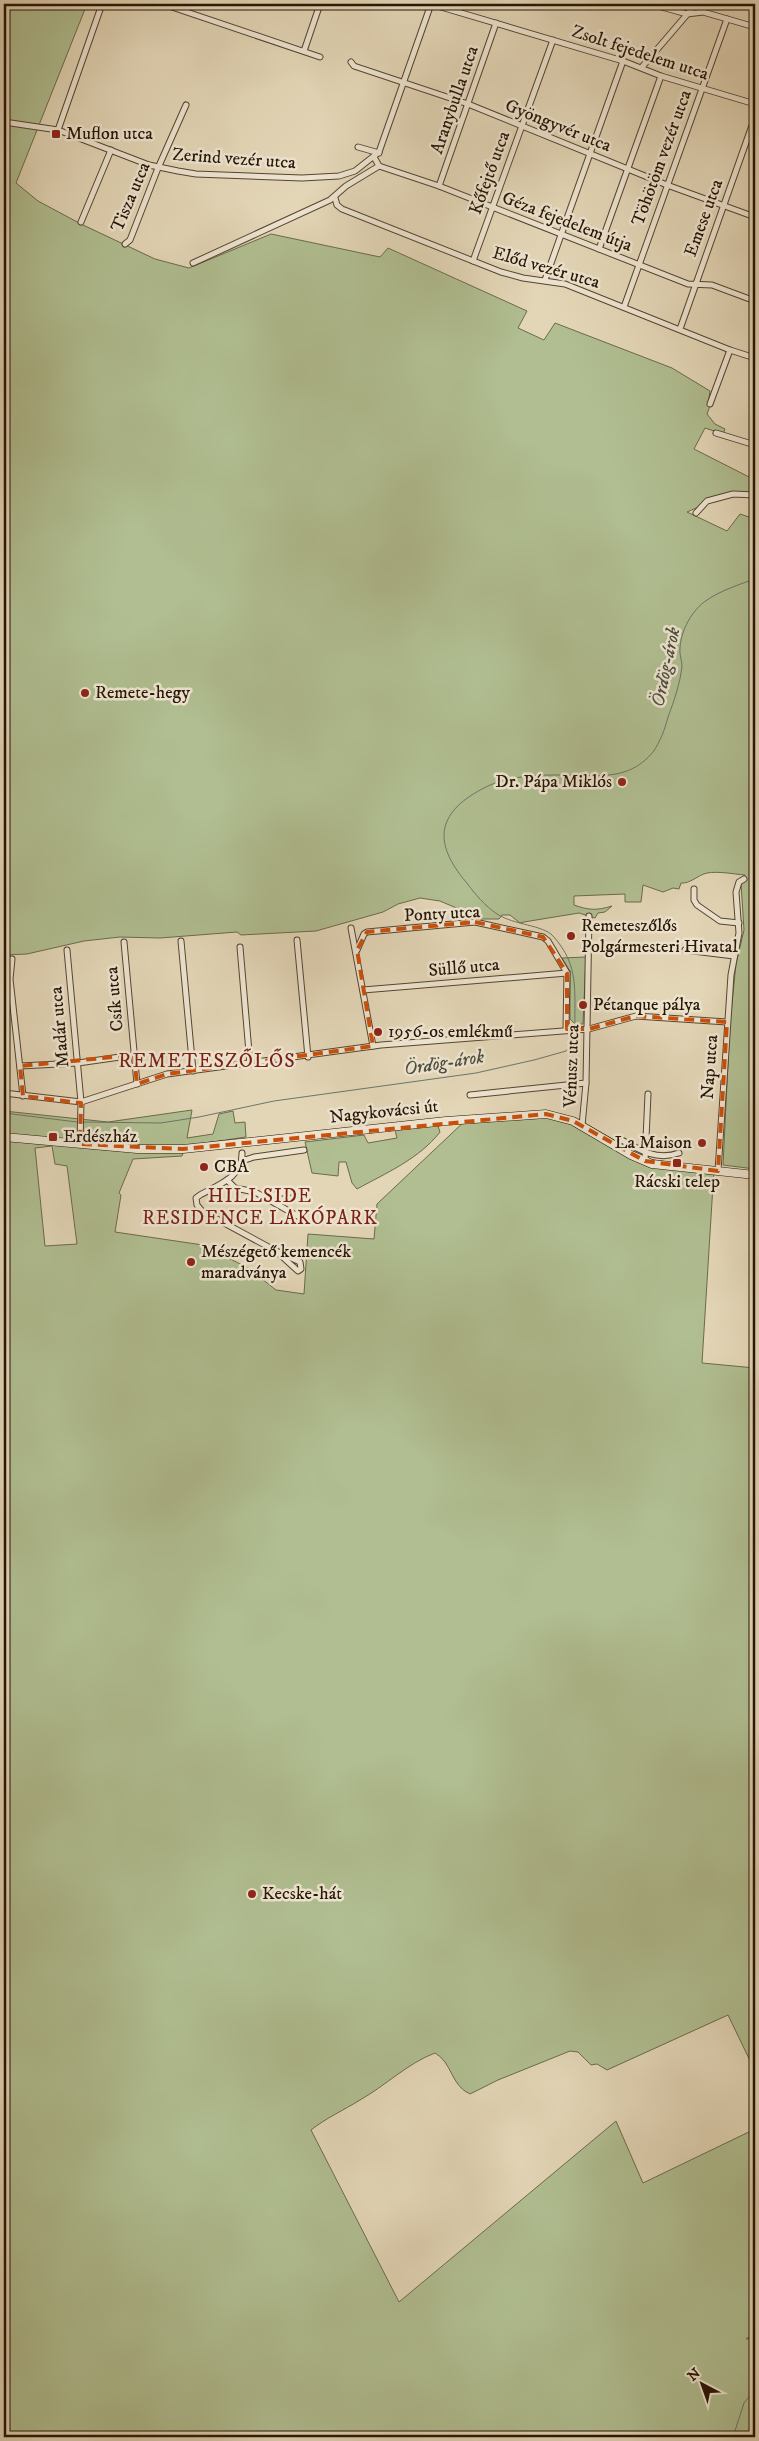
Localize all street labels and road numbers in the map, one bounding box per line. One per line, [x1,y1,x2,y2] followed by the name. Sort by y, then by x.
[569,21,712,86] street label: Zsolt fejedelem utca
[426,43,484,157] street label: Aranybulla utca
[627,87,697,229] street label: Töhötöm vezér utca
[502,95,615,157] street label: Gyöngyvér utca
[465,128,515,218] street label: Kőfejtő utca
[172,144,297,174] street label: Zerind vezér utca
[107,159,156,235] street label: Tisza utca
[680,176,728,260] street label: Emese utca
[499,187,635,257] street label: Géza fejedelem útja
[490,242,603,294] street label: Előd vezér utca
[403,901,481,927] street label: Ponty utca
[427,954,501,982] street label: Süllő utca
[101,965,129,1032] street label: Csík utca
[45,985,74,1068] street label: Madár utca
[560,1024,584,1109] street label: Vénusz utca
[697,1034,723,1100] street label: Nap utca
[329,1095,440,1129] street label: Nagykovácsi út

